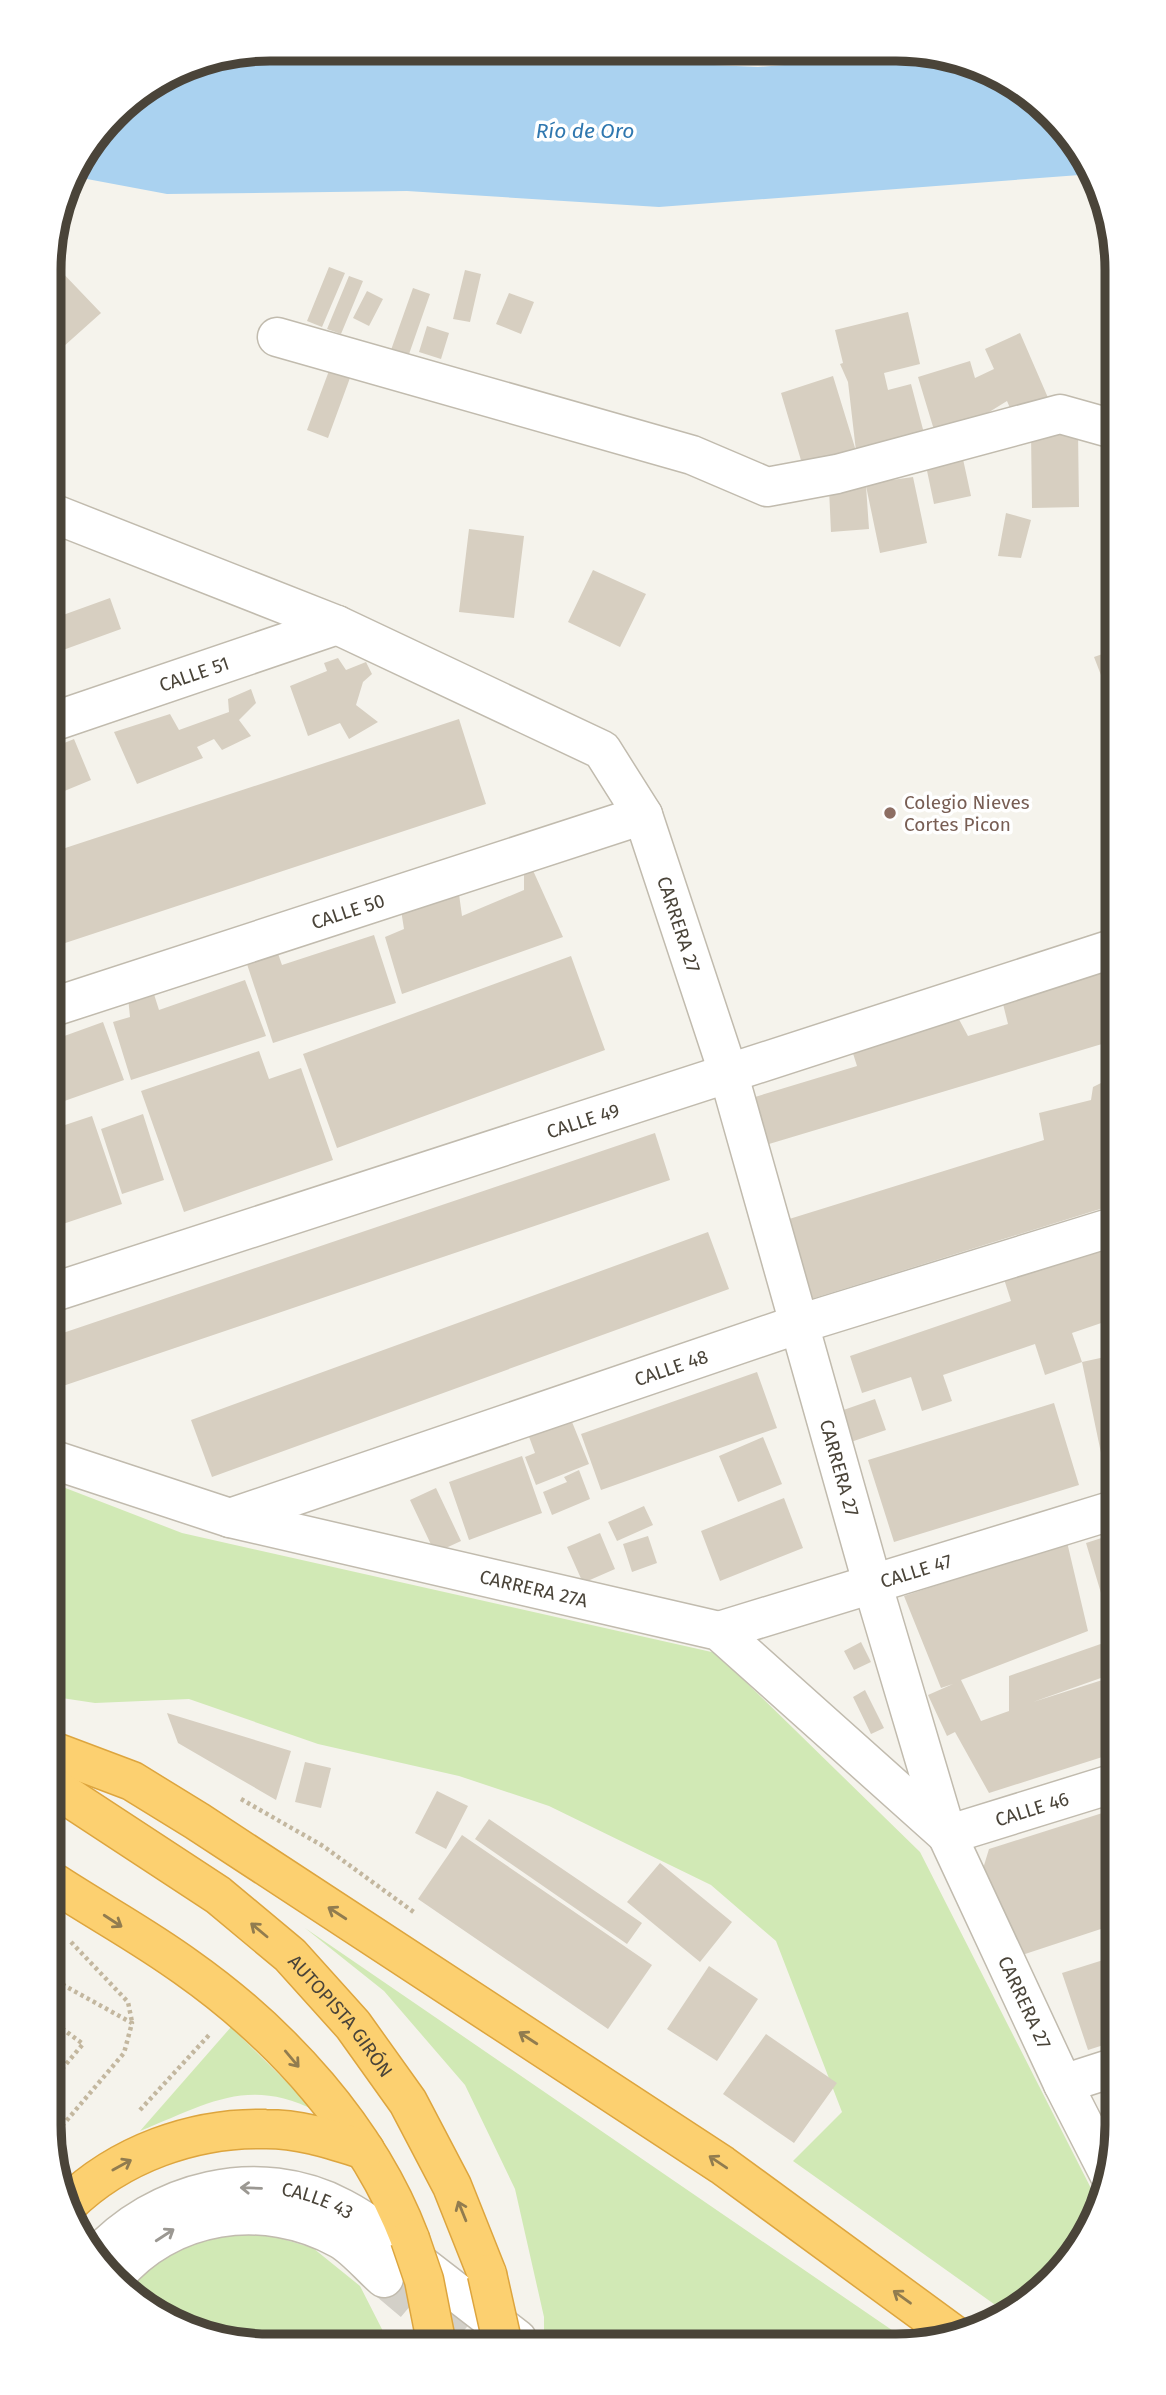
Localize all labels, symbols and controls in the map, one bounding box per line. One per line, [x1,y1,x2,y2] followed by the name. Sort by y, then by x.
[536,118,634,144] water label: Río de Oro
[156,652,232,697] street label: CALLE 51
[904,791,1030,836] place label: Colegio Nieves Cortes Picon
[882,805,898,821] marker: Colegio Nieves Cortes Picon
[652,873,705,975] street label: CARRERA 27
[308,889,388,934] street label: CALLE 50
[544,1098,622,1144] street label: CALLE 49
[631,1345,711,1391] street label: CALLE 48
[815,1417,864,1519] street label: CARRERA 27
[877,1549,955,1593] street label: CALLE 47
[477,1565,590,1612] street label: CARRERA 27A
[992,1787,1072,1831] street label: CALLE 46
[328,1906,348,1920] one-way arrow
[103,1914,122,1929] one-way arrow
[251,1922,269,1937] one-way arrow
[283,1950,398,2082] street label: AUTOPISTA GIRÓN
[993,1952,1056,2052] street label: CARRERA 27
[518,2030,538,2044] one-way arrow
[284,2050,300,2068] one-way arrow
[709,2155,728,2169] one-way arrow
[111,2158,131,2172] one-way arrow
[280,2177,357,2224] street label: CALLE 43
[240,2181,263,2194] one-way arrow
[454,2200,467,2222] one-way arrow
[155,2228,174,2243] one-way arrow
[893,2289,911,2304] one-way arrow

